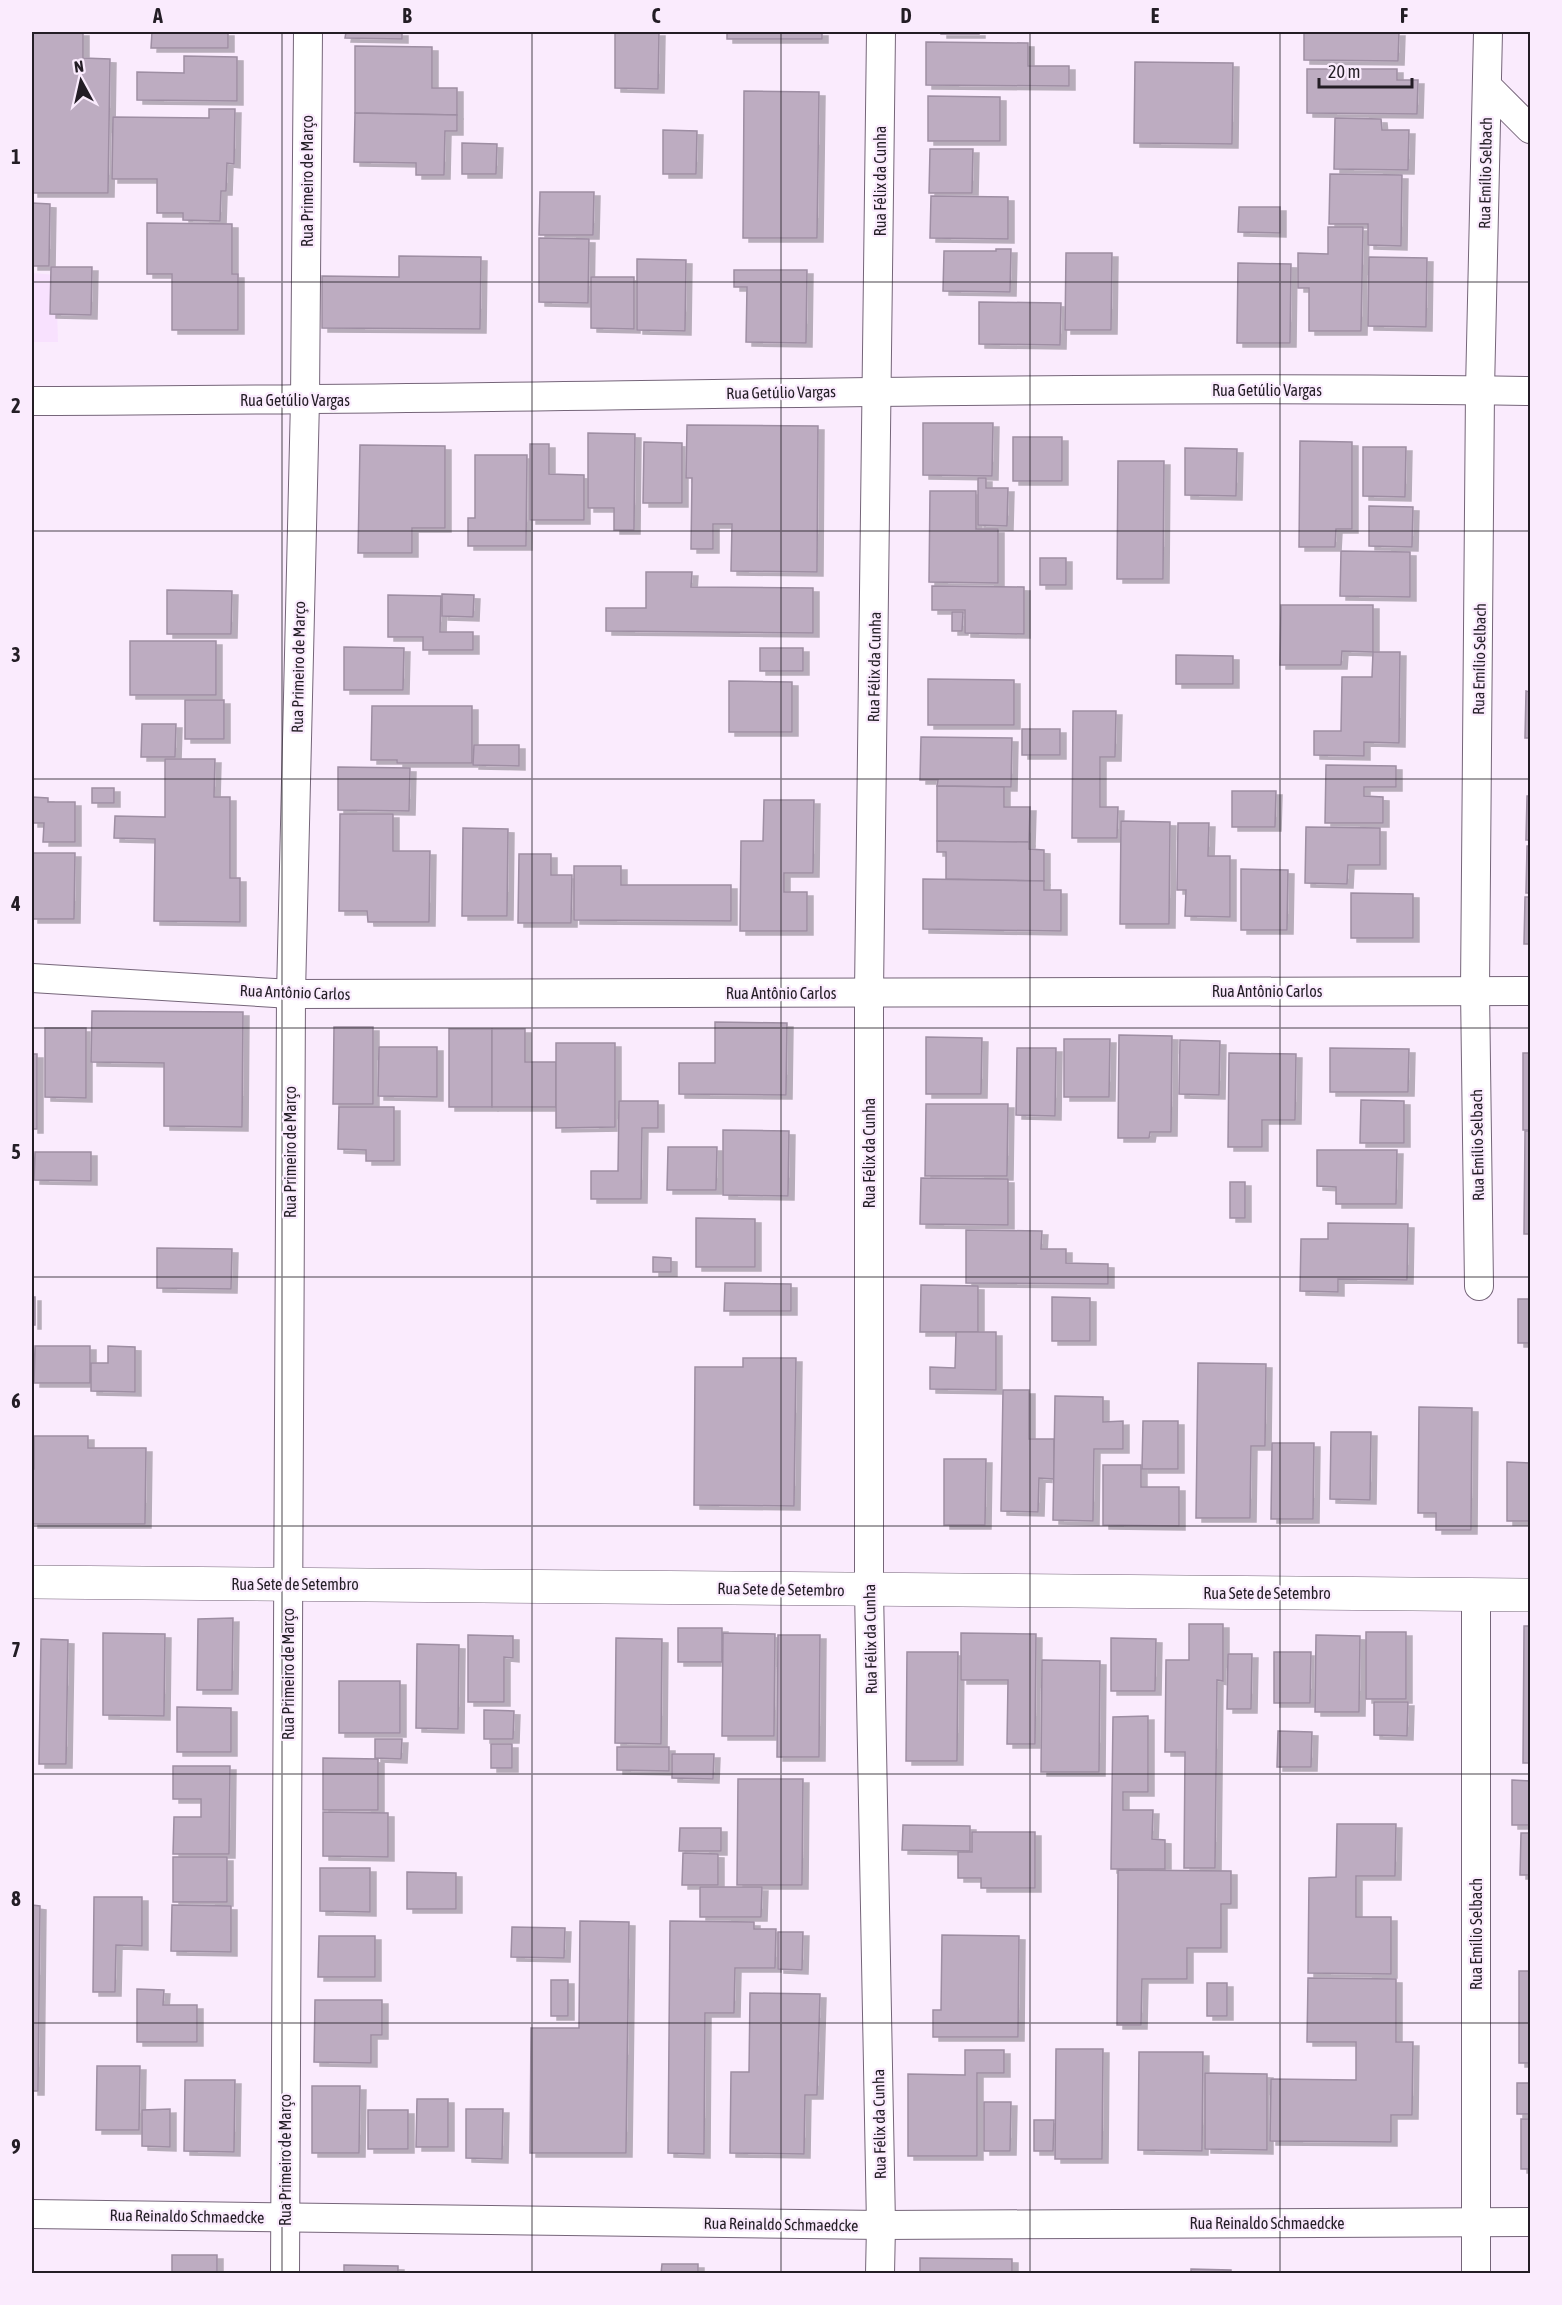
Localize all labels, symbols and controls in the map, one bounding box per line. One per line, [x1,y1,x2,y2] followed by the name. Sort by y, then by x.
[152,4,163,27] text: A
[402,4,412,27] text: B
[652,4,661,27] text: C
[900,4,912,27] text: D
[1151,4,1160,27] text: E
[1400,4,1408,27] text: F
[51,51,111,111] north arrow
[1319,51,1412,89] scale bar
[73,57,85,76] text: N
[1328,61,1360,82] text: 20 m
[298,115,317,247] street label: Rua Primeiro de Março
[1475,117,1495,229] street label: Rua Emílio Selbach
[871,126,889,236] street label: Rua Félix da Cunha
[11,145,21,168] text: 1
[1212,381,1322,400] street label: Rua Getúlio Vargas
[726,382,836,403] street label: Rua Getúlio Vargas
[240,391,350,410] street label: Rua Getúlio Vargas
[11,394,21,417] text: 2
[288,601,309,733] street label: Rua Primeiro de Março
[1469,603,1489,715] street label: Rua Emílio Selbach
[864,612,884,722] street label: Rua Félix da Cunha
[11,643,21,666] text: 3
[10,892,21,915] text: 4
[239,981,351,1003] street label: Rua Antônio Carlos
[1212,982,1323,1000] street label: Rua Antônio Carlos
[726,984,837,1002] street label: Rua Antônio Carlos
[281,1086,300,1218] street label: Rua Primeiro de Março
[1467,1089,1487,1201] street label: Rua Emílio Selbach
[860,1098,878,1208] street label: Rua Félix da Cunha
[11,1140,21,1163] text: 5
[11,1389,21,1412] text: 6
[231,1575,359,1593] street label: Rua Sete de Setembro
[717,1579,845,1599] street label: Rua Sete de Setembro
[860,1584,880,1694] street label: Rua Félix da Cunha
[1203,1584,1331,1602] street label: Rua Sete de Setembro
[279,1608,298,1740] street label: Rua Primeiro de Março
[11,1638,21,1661] text: 7
[1467,1878,1485,1990] street label: Rua Emílio Selbach
[11,1887,21,1910] text: 8
[869,2069,889,2179] street label: Rua Félix da Cunha
[276,2094,295,2226] street label: Rua Primeiro de Março
[11,2135,21,2158] text: 9
[109,2206,265,2226] street label: Rua Reinaldo Schmaedcke
[703,2214,859,2234] street label: Rua Reinaldo Schmaedcke
[1190,2214,1344,2232] street label: Rua Reinaldo Schmaedcke

